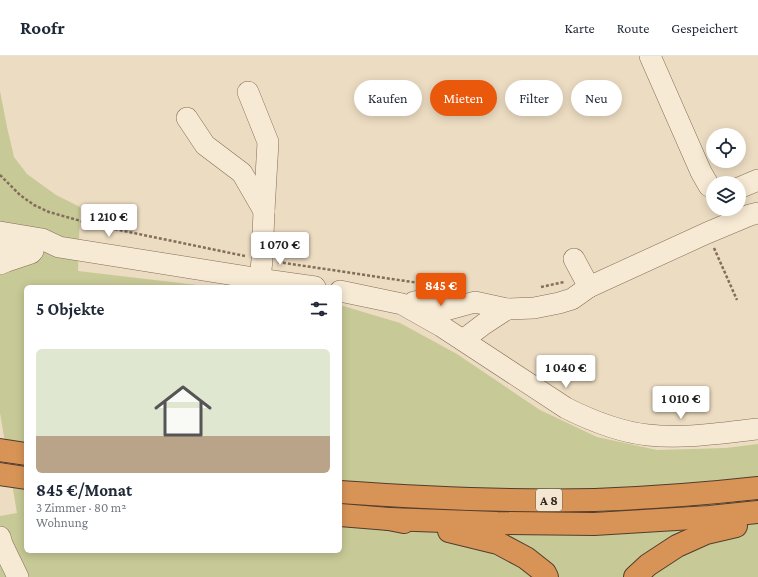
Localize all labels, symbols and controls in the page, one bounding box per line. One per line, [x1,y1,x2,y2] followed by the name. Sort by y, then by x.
[20,17,65,38] text: Roofr
[565,20,595,36] text: Karte
[617,20,649,36] text: Route
[671,20,738,36] text: Gespeichert
[354,80,422,116] chip: Kaufen
[430,80,497,116] chip: Mieten
[505,80,563,116] chip: Filter
[571,80,622,116] chip: Neu
[706,128,746,216] map controls
[706,128,746,168] button: locate
[706,176,746,216] button: layers
[72,204,146,238] pin: 1 210 €
[90,209,128,224] text: 1 210 €
[243,232,317,266] pin: 1 070 €
[260,237,300,252] text: 1 070 €
[413,273,469,307] pin: 845 €
[425,278,457,293] text: 845 €
[308,298,330,320] icon: filters
[36,300,104,319] text: 5 Objekte
[529,355,603,389] pin: 1 040 €
[545,360,587,375] text: 1 040 €
[147,375,219,447] icon: home
[644,386,718,420] pin: 1 010 €
[661,391,701,406] text: 1 010 €
[36,481,132,500] text: 845 €/Monat
[536,489,562,511] road number: A 8
[36,500,126,515] text: 3 Zimmer · 80 m²
[36,515,88,530] text: Wohnung

